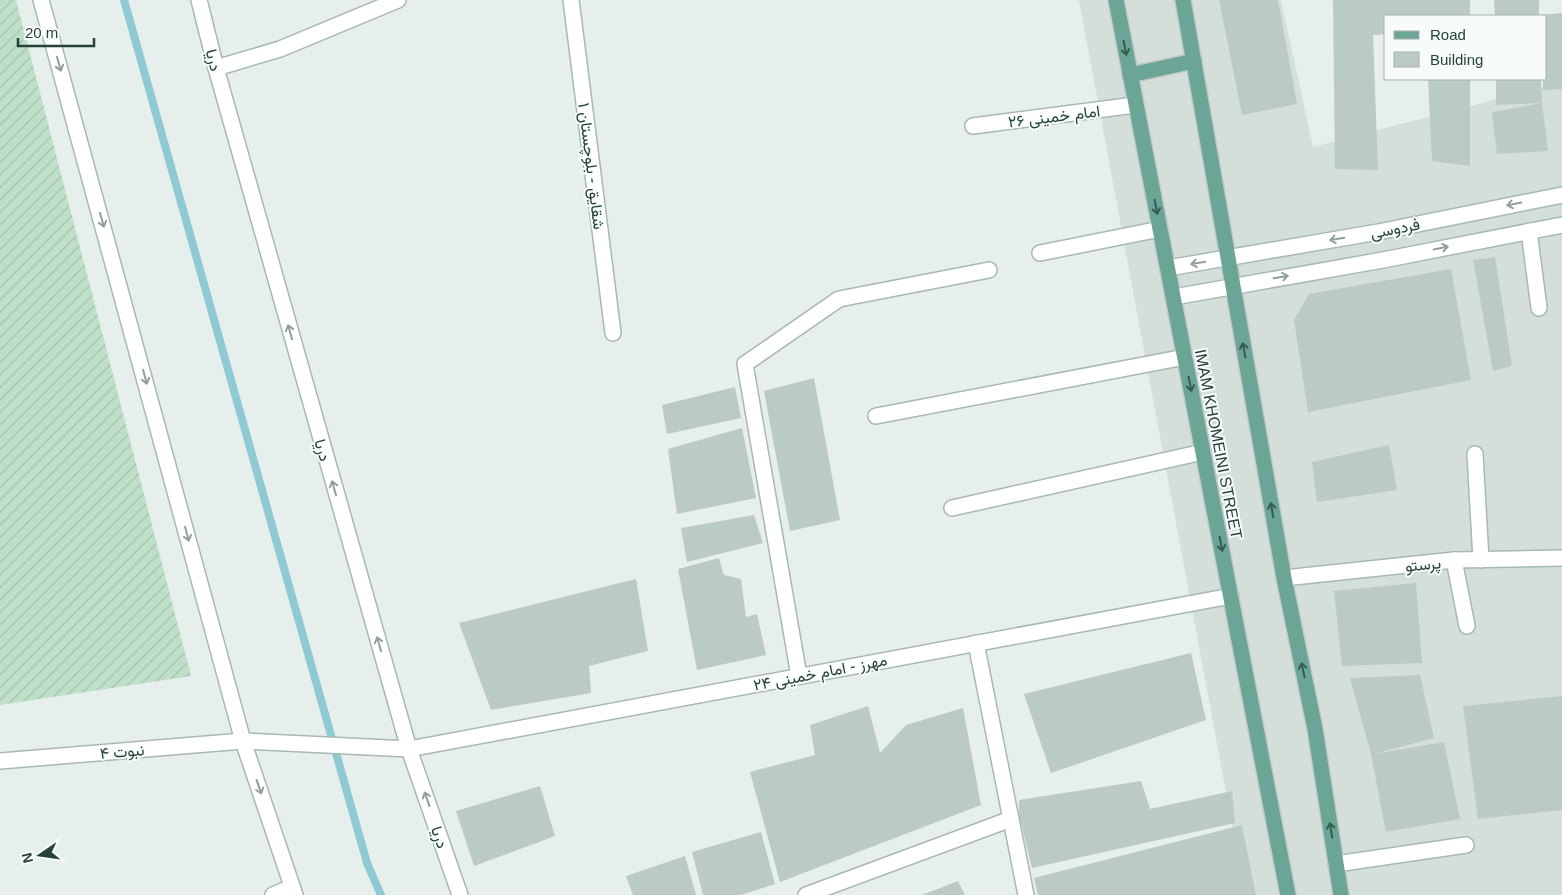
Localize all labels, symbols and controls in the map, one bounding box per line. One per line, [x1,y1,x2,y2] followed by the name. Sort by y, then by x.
[18,15,94,47] scale bar
[1384,15,1547,80] legend
[25,24,58,41] text: 20 m
[1430,26,1466,43] text: Road
[1120,40,1130,56] one-way arrow
[201,47,224,73] street label: دریا
[1430,51,1483,68] text: Building
[55,55,64,71] one-way arrow
[572,102,608,231] street label: شقایق - بلوچستان ۱
[1007,102,1101,133] street label: امام خمینی ۲۶
[1152,199,1161,215] one-way arrow
[1506,200,1522,209] one-way arrow
[98,212,108,228] one-way arrow
[1369,215,1422,244] street label: فردوسی
[1330,234,1346,244] one-way arrow
[1432,243,1448,252] one-way arrow
[1191,258,1207,268] one-way arrow
[1273,272,1289,282] one-way arrow
[284,324,294,340] one-way arrow
[1239,342,1249,358] one-way arrow
[1192,348,1245,541] street label: IMAM KHOMEINI STREET
[141,369,150,385] one-way arrow
[1186,376,1195,392] one-way arrow
[309,437,334,464] street label: دریا
[329,481,338,497] one-way arrow
[1266,502,1276,518] one-way arrow
[183,526,193,542] one-way arrow
[1216,535,1226,551] one-way arrow
[1404,554,1442,578] street label: پرستو
[374,637,383,653] one-way arrow
[752,651,889,696] street label: مهرز - امام خمینی ۲۴
[1298,662,1307,678] one-way arrow
[99,741,145,764] street label: نبوت ۴
[254,779,264,795] one-way arrow
[422,792,431,808] one-way arrow
[1325,822,1335,838] one-way arrow
[426,824,451,851] street label: دریا
[15,830,65,880] north arrow
[18,851,36,865] text: N

